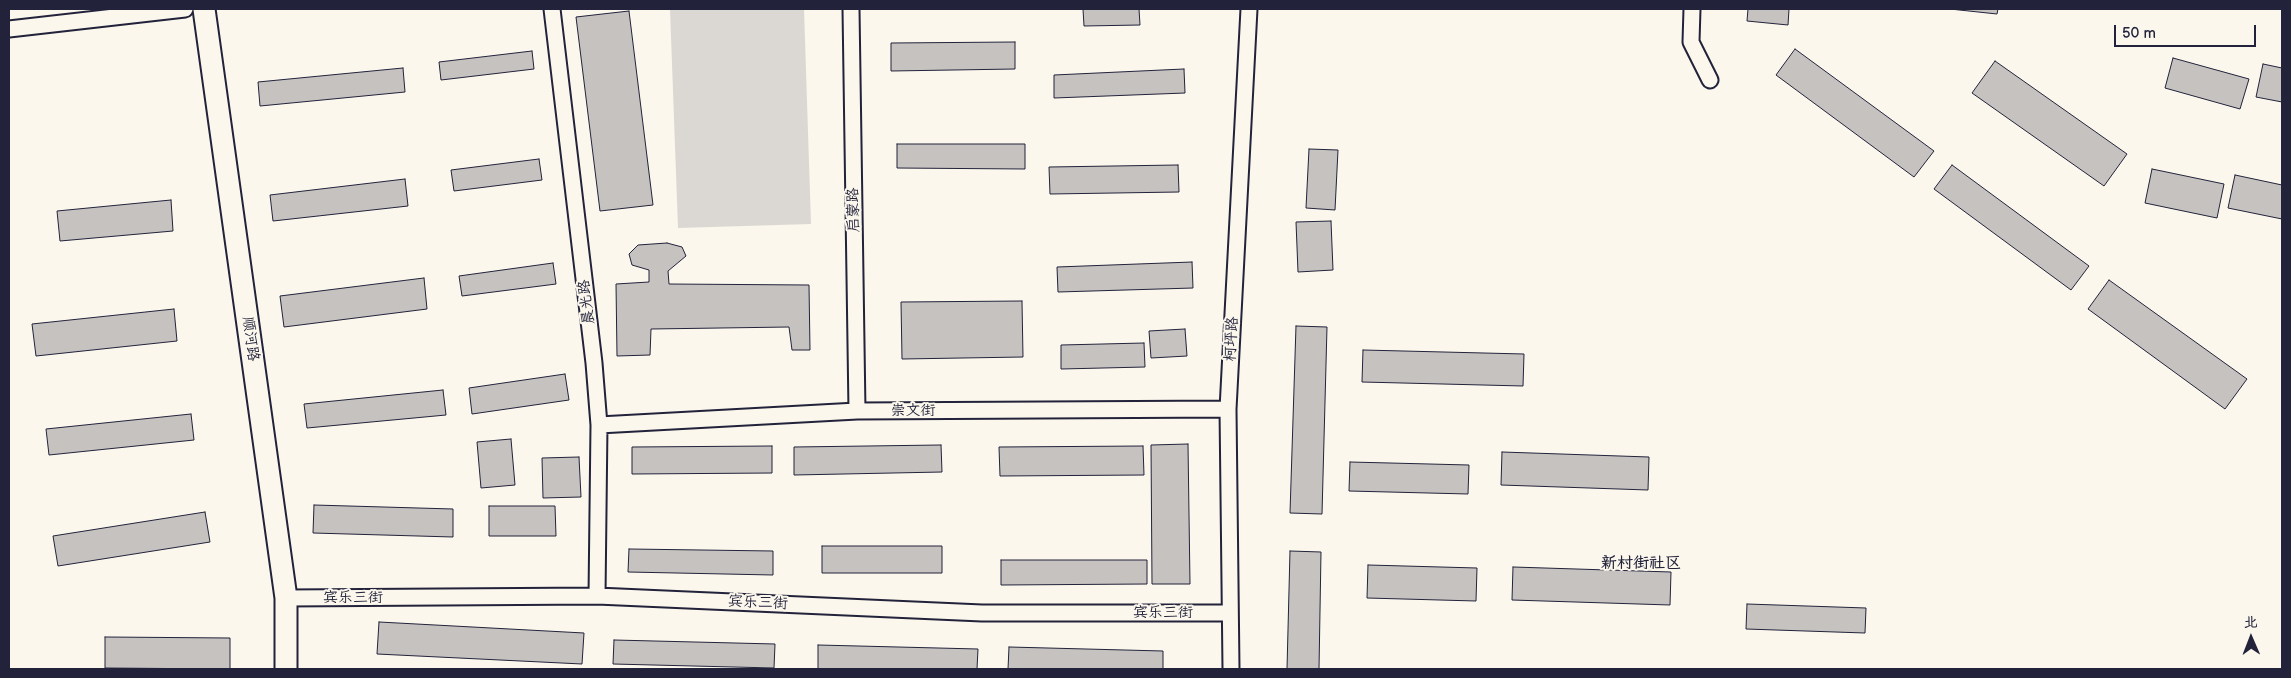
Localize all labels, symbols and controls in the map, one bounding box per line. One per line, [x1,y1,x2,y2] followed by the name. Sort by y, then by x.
[2116,15,2258,47] scale bar
[2122,24,2156,43] text: 50 m
[845,187,863,233] street label: 启蒙路
[575,279,599,325] street label: 晨光路
[238,315,262,363] street label: 顺河路
[1222,316,1242,362] street label: 柯坪路
[891,402,935,420] street label: 崇文街
[1601,554,1681,574] district label: 新村街社区
[323,589,383,607] street label: 宾乐三街
[728,592,788,614] street label: 宾乐三街
[1133,604,1193,622] street label: 宾乐三街
[2226,613,2276,663] north arrow
[2244,614,2258,631] text: 北

